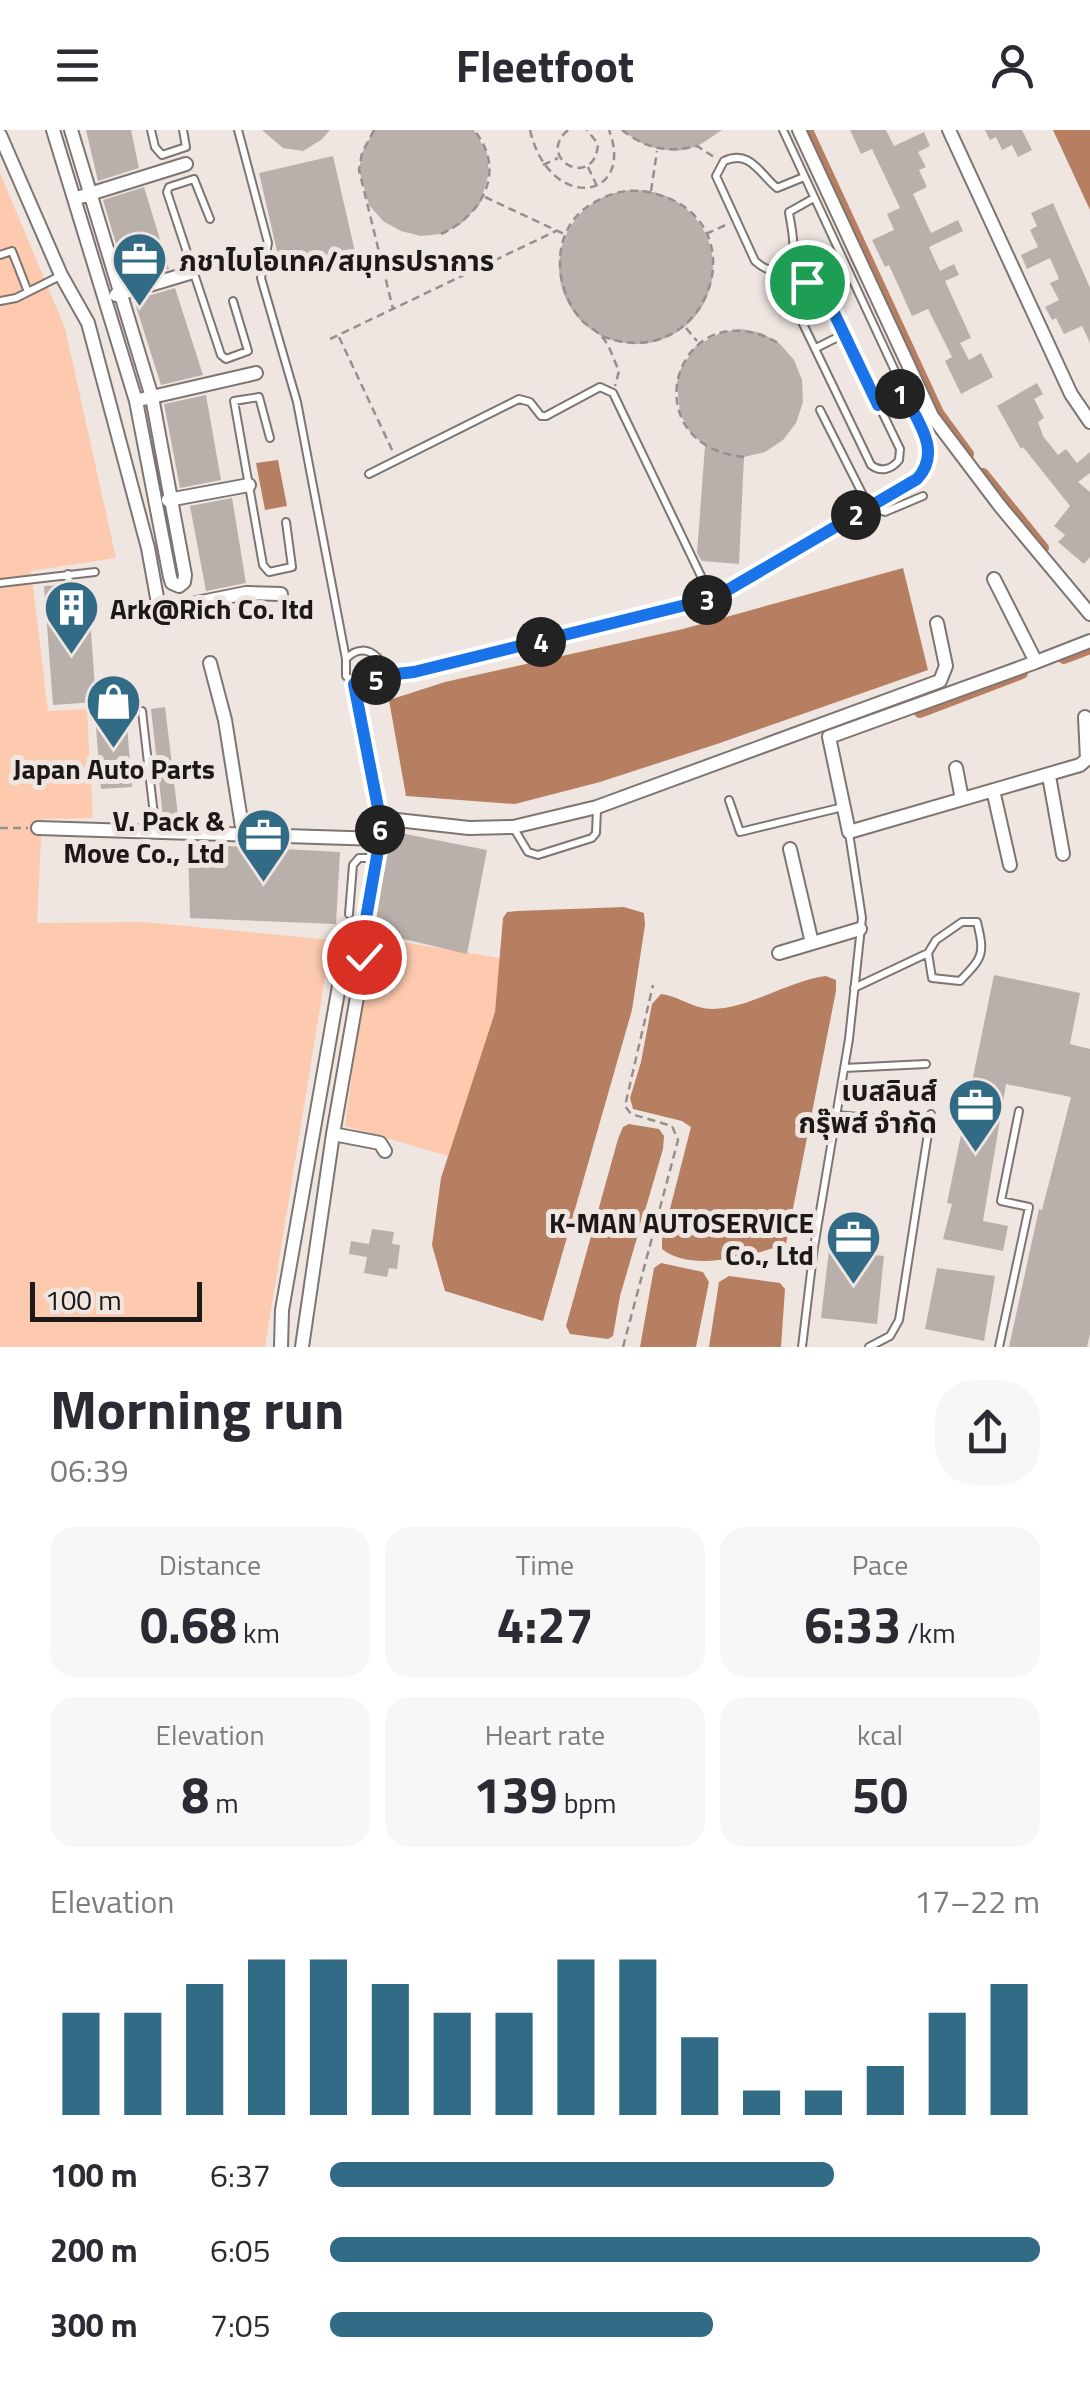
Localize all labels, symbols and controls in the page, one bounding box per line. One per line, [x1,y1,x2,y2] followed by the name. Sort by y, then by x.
[456,31,634,99] text: Fleetfoot
[50,38,105,93] icon: menu
[985,38,1040,93] icon: person
[110,230,170,309] office icon: ภชาไบโอเทค/สมุทรปราการ
[179,239,494,282] place label: ภชาไบโอเทค/สมุทรปราการ
[765,240,850,325] pin
[780,255,835,310] icon: arrive
[875,369,925,419] pin: 1
[892,372,908,415] text: 1
[831,490,881,540] pin: 2
[848,493,864,536] text: 2
[682,575,732,625] pin: 3
[41,578,101,657] building icon: Ark@Rich Co. ltd
[699,578,715,621] text: 3
[110,587,314,630] place label: Ark@Rich Co. ltd
[516,617,566,667] pin: 4
[533,620,549,663] text: 4
[351,655,401,705] pin: 5
[368,658,384,701] text: 5
[84,672,144,751] shop icon: Japan Auto Parts
[13,747,215,790] place label: Japan Auto Parts
[63,799,225,874] place label: V. Pack & Move Co., Ltd
[355,805,405,855] pin: 6
[234,806,294,885] office icon: V. Pack & Move Co., Ltd
[372,808,388,851] text: 6
[322,915,407,1000] pin
[337,930,392,985] icon: check
[799,1069,937,1144] place label: เบสลินส์ กรุ๊พส์ จำกัด
[946,1076,1006,1155] office icon: เบสลินส์ กรุ๊พส์ จำกัด
[549,1201,814,1276] place label: K-MAN AUTOSERVICE Co., Ltd
[823,1208,883,1287] office icon: K-MAN AUTOSERVICE Co., Ltd
[30,1277,202,1322] scale bar
[45,1278,122,1321] text: 100 m
[50,1367,344,1450] text: Morning run
[935,1380,1040,1485] button: share
[50,1446,129,1494] text: 06:39
[159,1543,261,1586] text: Distance
[516,1543,574,1586] text: Time
[852,1543,908,1586] text: Pace
[140,1586,237,1662] text: 0.68
[497,1586,593,1662] text: 4:27
[804,1586,901,1662] text: 6:33
[237,1611,280,1654] text: km
[901,1611,956,1654] text: /km
[156,1713,264,1756] text: Elevation
[485,1713,605,1756] text: Heart rate
[857,1713,903,1756] text: kcal
[181,1756,209,1832] text: 8
[473,1756,557,1832] text: 139
[852,1756,908,1832] text: 50
[209,1781,239,1824] text: m
[557,1781,617,1824] text: bpm
[50,1877,174,1925] text: Elevation
[914,1877,1040,1925] text: 17–22 m
[50,2151,138,2199] text: 100 m
[210,2151,271,2199] text: 6:37
[50,2226,138,2274] text: 200 m
[210,2226,271,2274] text: 6:05
[50,2301,138,2349] text: 300 m
[210,2301,271,2349] text: 7:05

